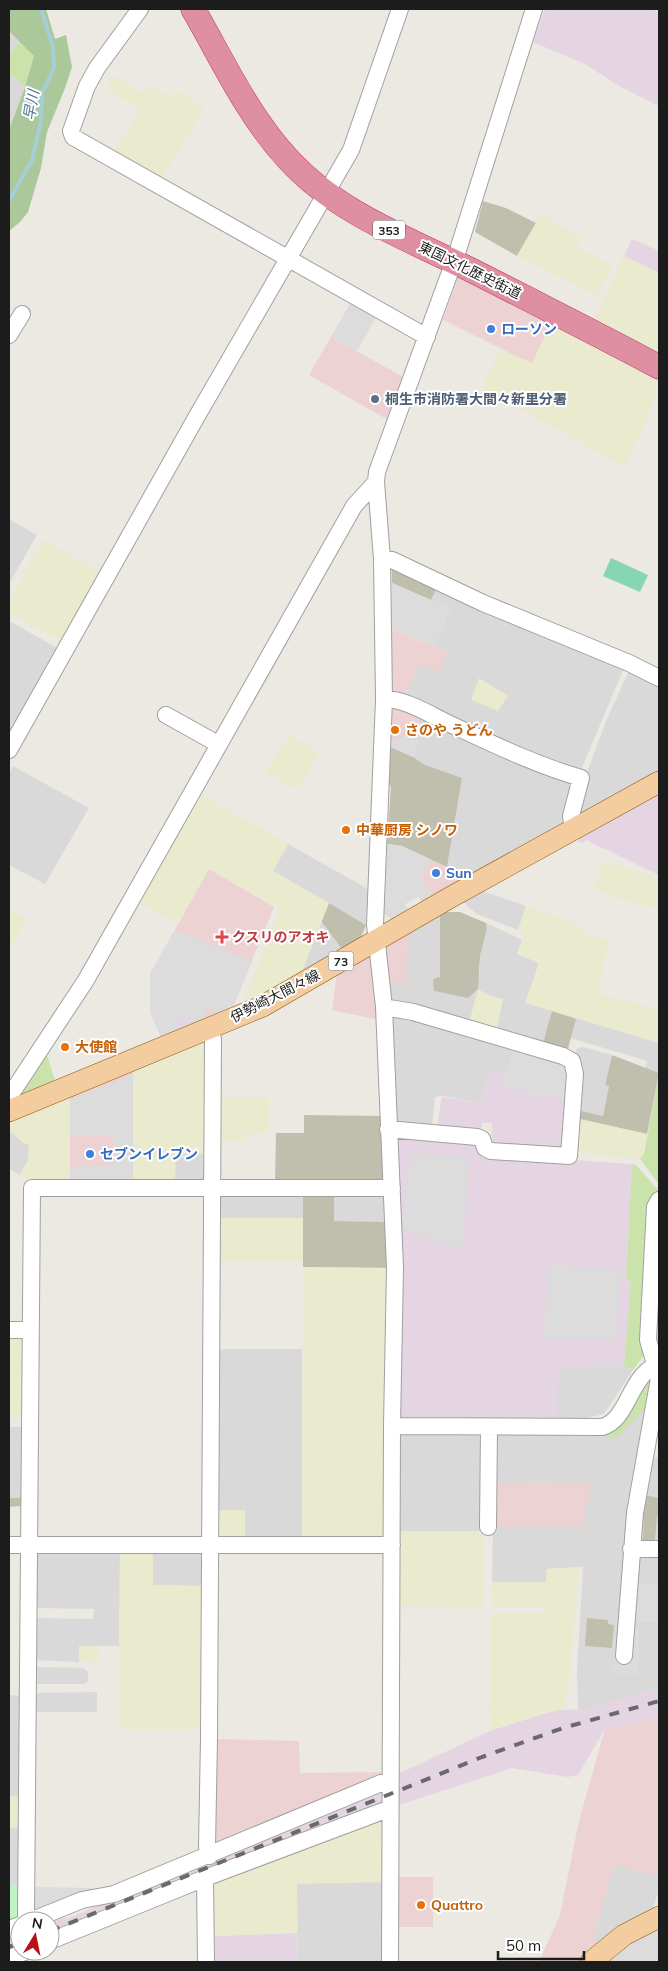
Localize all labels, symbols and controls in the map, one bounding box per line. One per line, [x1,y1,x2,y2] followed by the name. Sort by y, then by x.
[19,87,43,121] water label: 早川
[373,220,405,240] road number: 353
[416,237,524,303] street label: 東国文化歴史街道
[501,320,557,338] place label: ローソン
[485,323,497,335] marker: ローソン
[385,390,567,408] place label: 桐生市消防署大間々新里分署
[369,393,381,405] marker: 桐生市消防署大間々新里分署
[405,721,493,739] place label: さのや うどん
[389,724,401,736] marker: さのや うどん
[356,821,458,839] place label: 中華厨房 シノワ
[340,824,352,836] marker: 中華厨房 シノワ
[446,864,472,882] place label: Sun
[430,867,442,879] marker: Sun
[232,928,330,946] place label: クスリのアオキ
[216,931,228,943] marker: クスリのアオキ
[328,951,354,970] road number: 73
[227,966,323,1026] street label: 伊勢崎大間々線
[75,1038,117,1056] place label: 大使館
[59,1041,71,1053] marker: 大使館
[100,1145,198,1163] place label: セブンイレブン
[84,1148,96,1160] marker: セブンイレブン
[431,1896,483,1914] place label: Quattro
[415,1899,427,1911] marker: Quattro
[10,1911,60,1961] north arrow
[30,1913,44,1933] text: N
[498,1928,584,1960] scale bar
[506,1936,541,1955] text: 50 m

